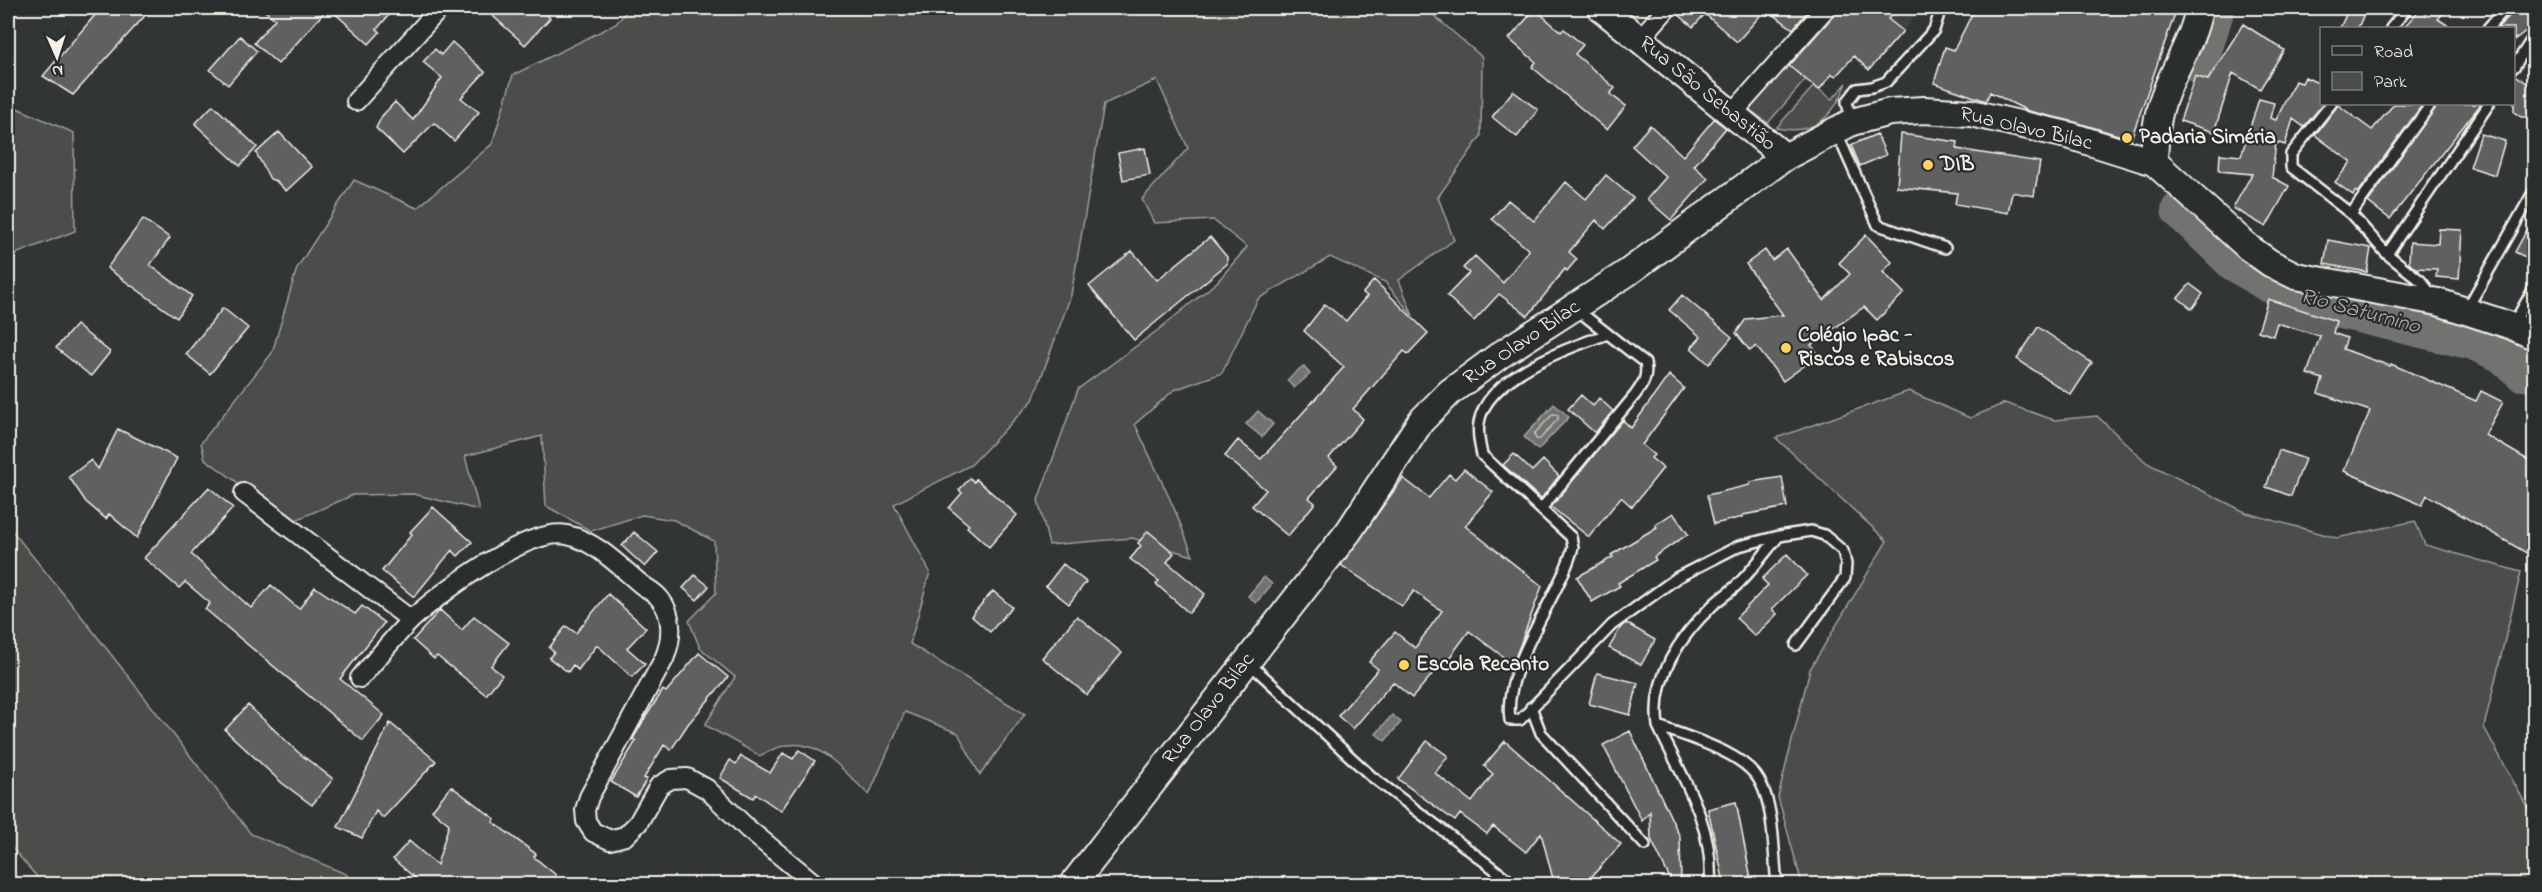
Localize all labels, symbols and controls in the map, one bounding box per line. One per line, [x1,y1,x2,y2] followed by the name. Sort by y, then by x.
[27,27,87,87] north arrow
[2320,27,2515,105] legend
[1632,29,1782,159] street label: Rua São Sebastião
[2374,40,2413,66] text: Road
[51,58,64,82] text: N
[2374,70,2407,96] text: Park
[1957,99,2096,159] street label: Rua Olavo Bilac
[2139,123,2276,153] place label: Padaria Siméria
[2120,131,2134,145] marker: Padaria Siméria
[1939,150,1974,180] place label: DIB
[1921,158,1935,172] marker: DIB
[2296,281,2425,344] water label: Rio Saturnino
[1458,292,1587,393] street label: Rua Olavo Bilac
[1798,321,1955,375] place label: Colégio Ipac - Riscos e Rabiscos
[1779,341,1793,355] marker: Colégio Ipac - Riscos e Rabiscos
[1156,646,1263,772] street label: Rua Olavo Bilac
[1416,650,1549,680] place label: Escola Recanto
[1397,658,1411,672] marker: Escola Recanto

